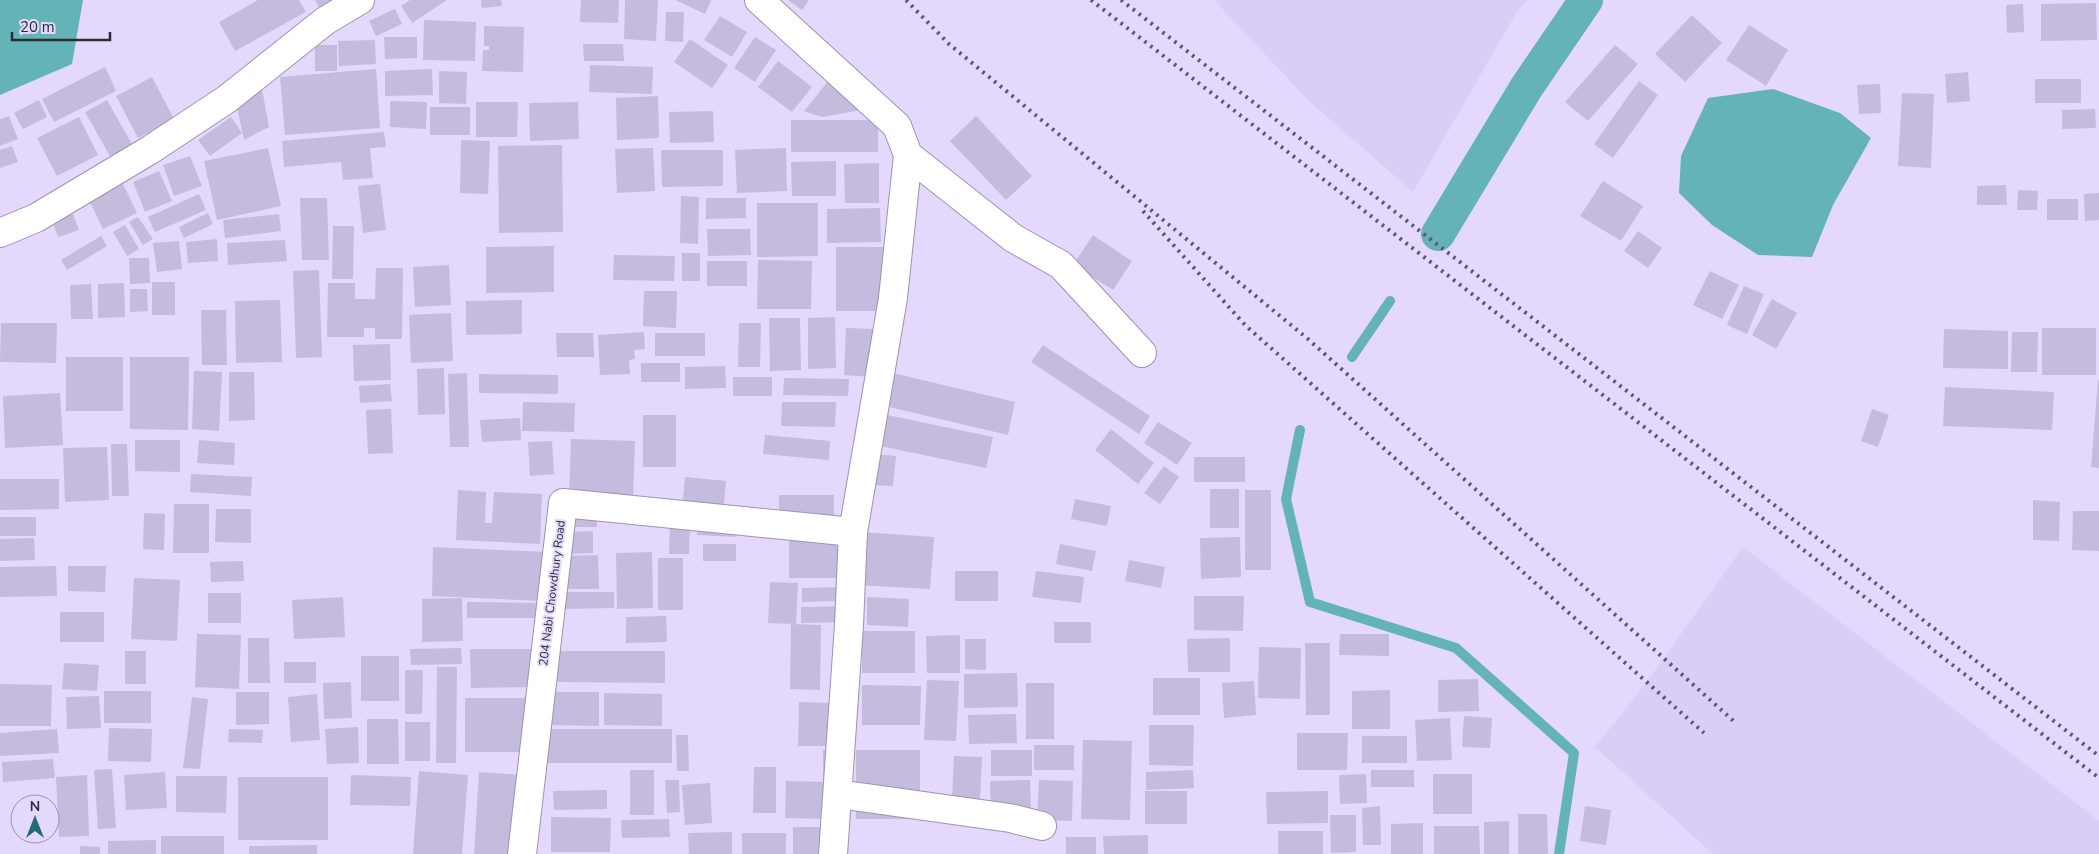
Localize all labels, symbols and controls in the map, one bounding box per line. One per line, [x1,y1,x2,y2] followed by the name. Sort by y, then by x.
[12,10,110,42] scale bar
[20,17,55,37] text: 20 m
[535,519,569,667] street label: 204 Nabi Chowdhury Road
[10,794,60,844] north arrow
[30,797,40,816] text: N

